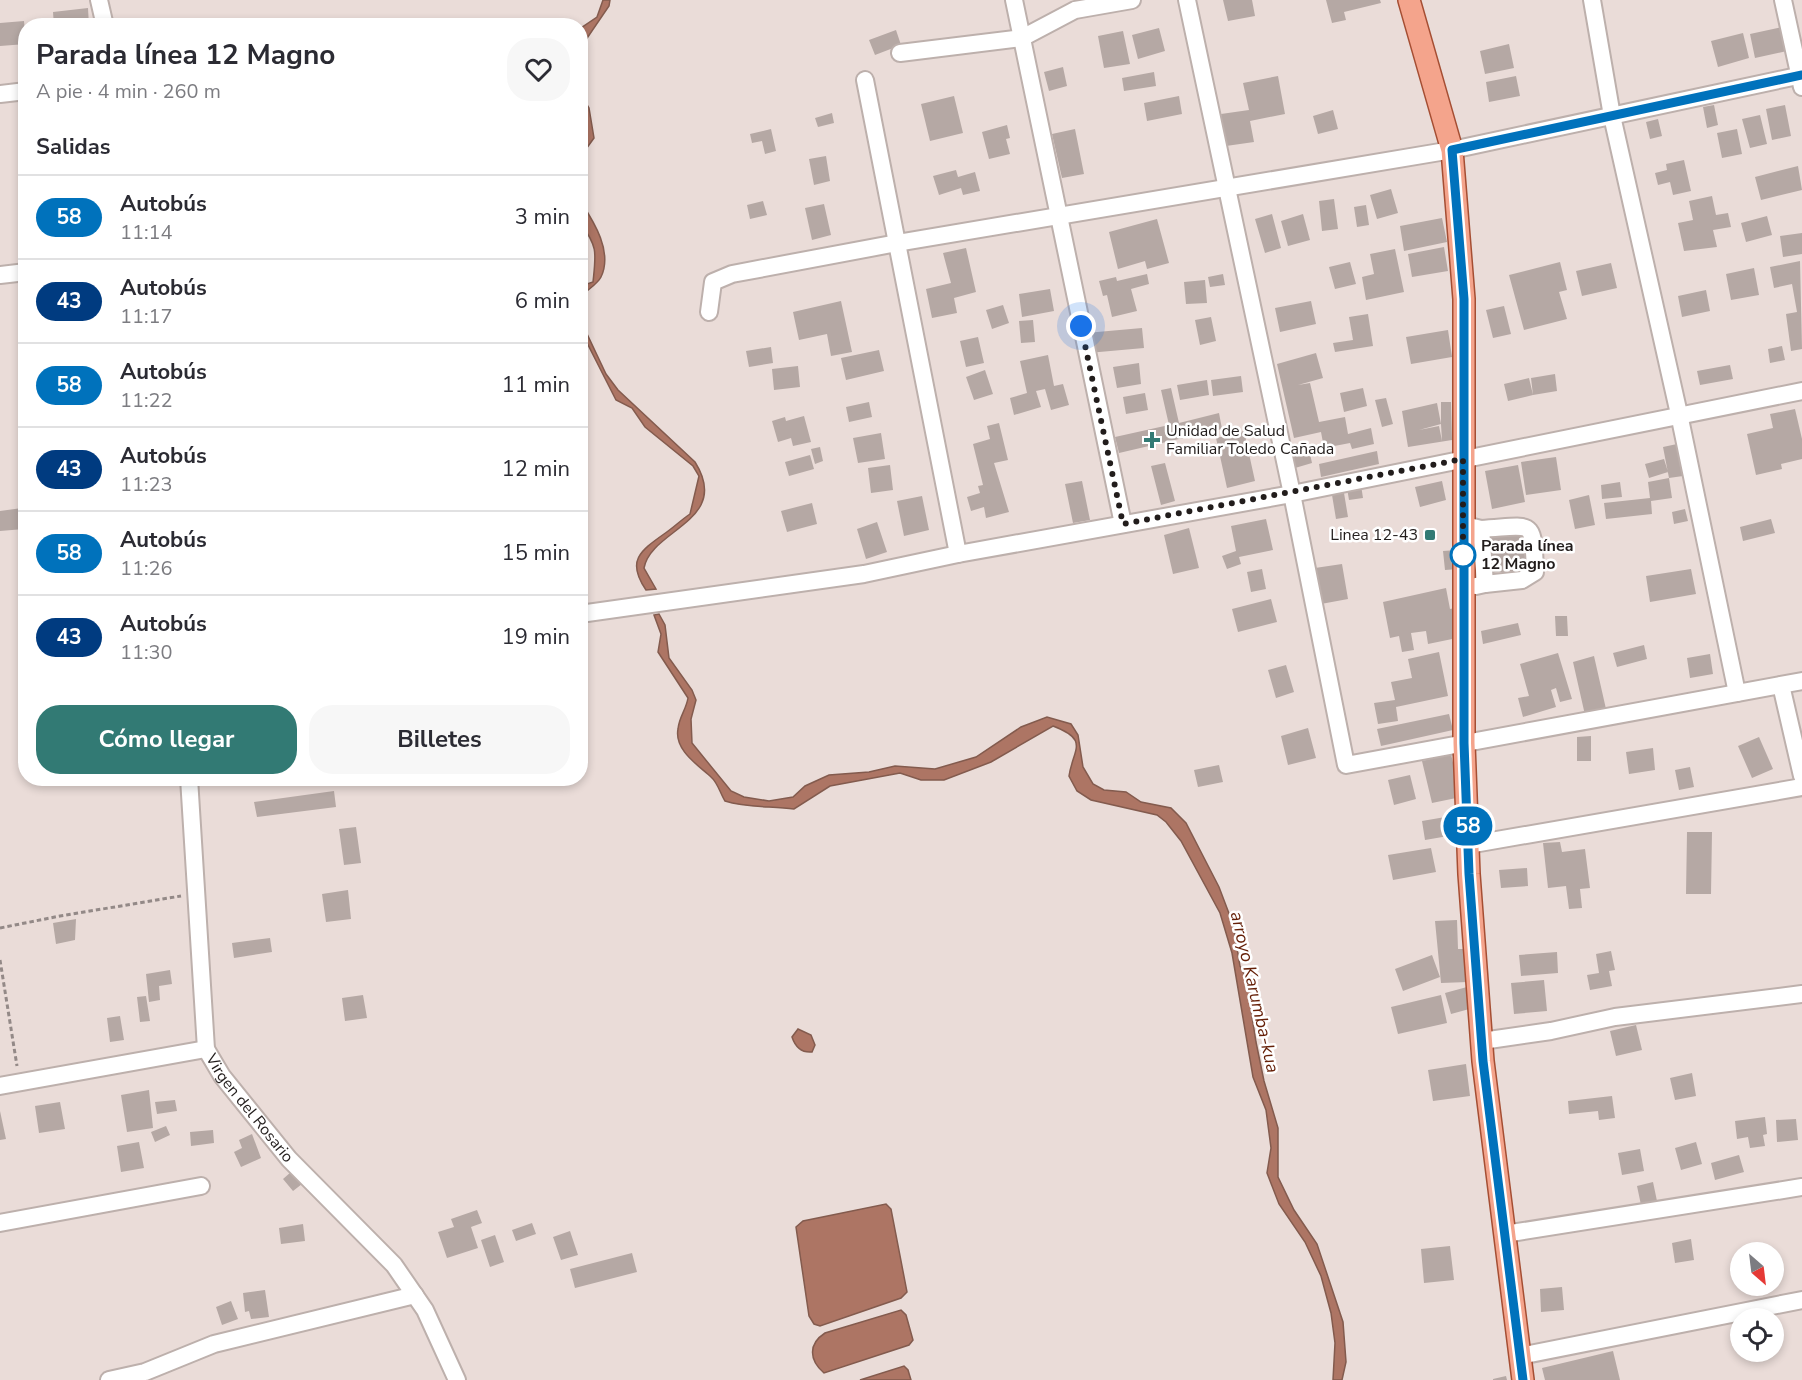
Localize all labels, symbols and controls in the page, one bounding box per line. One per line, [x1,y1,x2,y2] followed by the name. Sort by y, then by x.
[36,36,335,74] text: Parada línea 12 Magno
[507,38,570,101] button: heart
[36,78,221,105] text: A pie · 4 min · 260 m
[36,132,111,162] text: Salidas
[120,189,207,219] text: Autobús
[515,202,570,232] text: 3 min
[56,203,82,231] text: 58
[120,219,173,246] text: 11:14
[120,273,207,303] text: Autobús
[515,286,570,316] text: 6 min
[56,287,82,315] text: 43
[120,303,173,330] text: 11:17
[1066,311,1096,341] your location
[120,357,207,387] text: Autobús
[502,370,570,400] text: 11 min
[56,371,82,399] text: 58
[120,387,173,414] text: 11:22
[1166,420,1334,460] place label: Unidad de Salud Familiar Toledo Cañada
[1143,431,1161,449] marker: Unidad de Salud Familiar Toledo Cañada
[120,441,207,471] text: Autobús
[502,454,570,484] text: 12 min
[56,455,82,483] text: 43
[120,471,173,498] text: 11:23
[1330,524,1418,546] place label: Linea 12-43
[120,525,207,555] text: Autobús
[1423,528,1437,542] marker: Linea 12-43
[1481,535,1573,575] place label: Parada línea 12 Magno
[502,538,570,568] text: 15 min
[56,539,82,567] text: 58
[1450,542,1476,568] marker: Parada línea 12 Magno
[120,555,173,582] text: 11:26
[120,609,207,639] text: Autobús
[502,622,570,652] text: 19 min
[56,623,82,651] text: 43
[120,639,173,666] text: 11:30
[36,705,297,774] button: Cómo llegar
[309,705,570,774] button: Billetes
[1441,806,1495,846] line badge: 58
[1455,812,1481,840] text: 58
[1225,909,1285,1075] water label: arroyo Karumba-kua
[200,1049,299,1167] street label: Virgen del Rosario
[1730,1242,1784,1296] north arrow
[1730,1242,1784,1362] map controls
[1730,1308,1784,1362] button: locate

